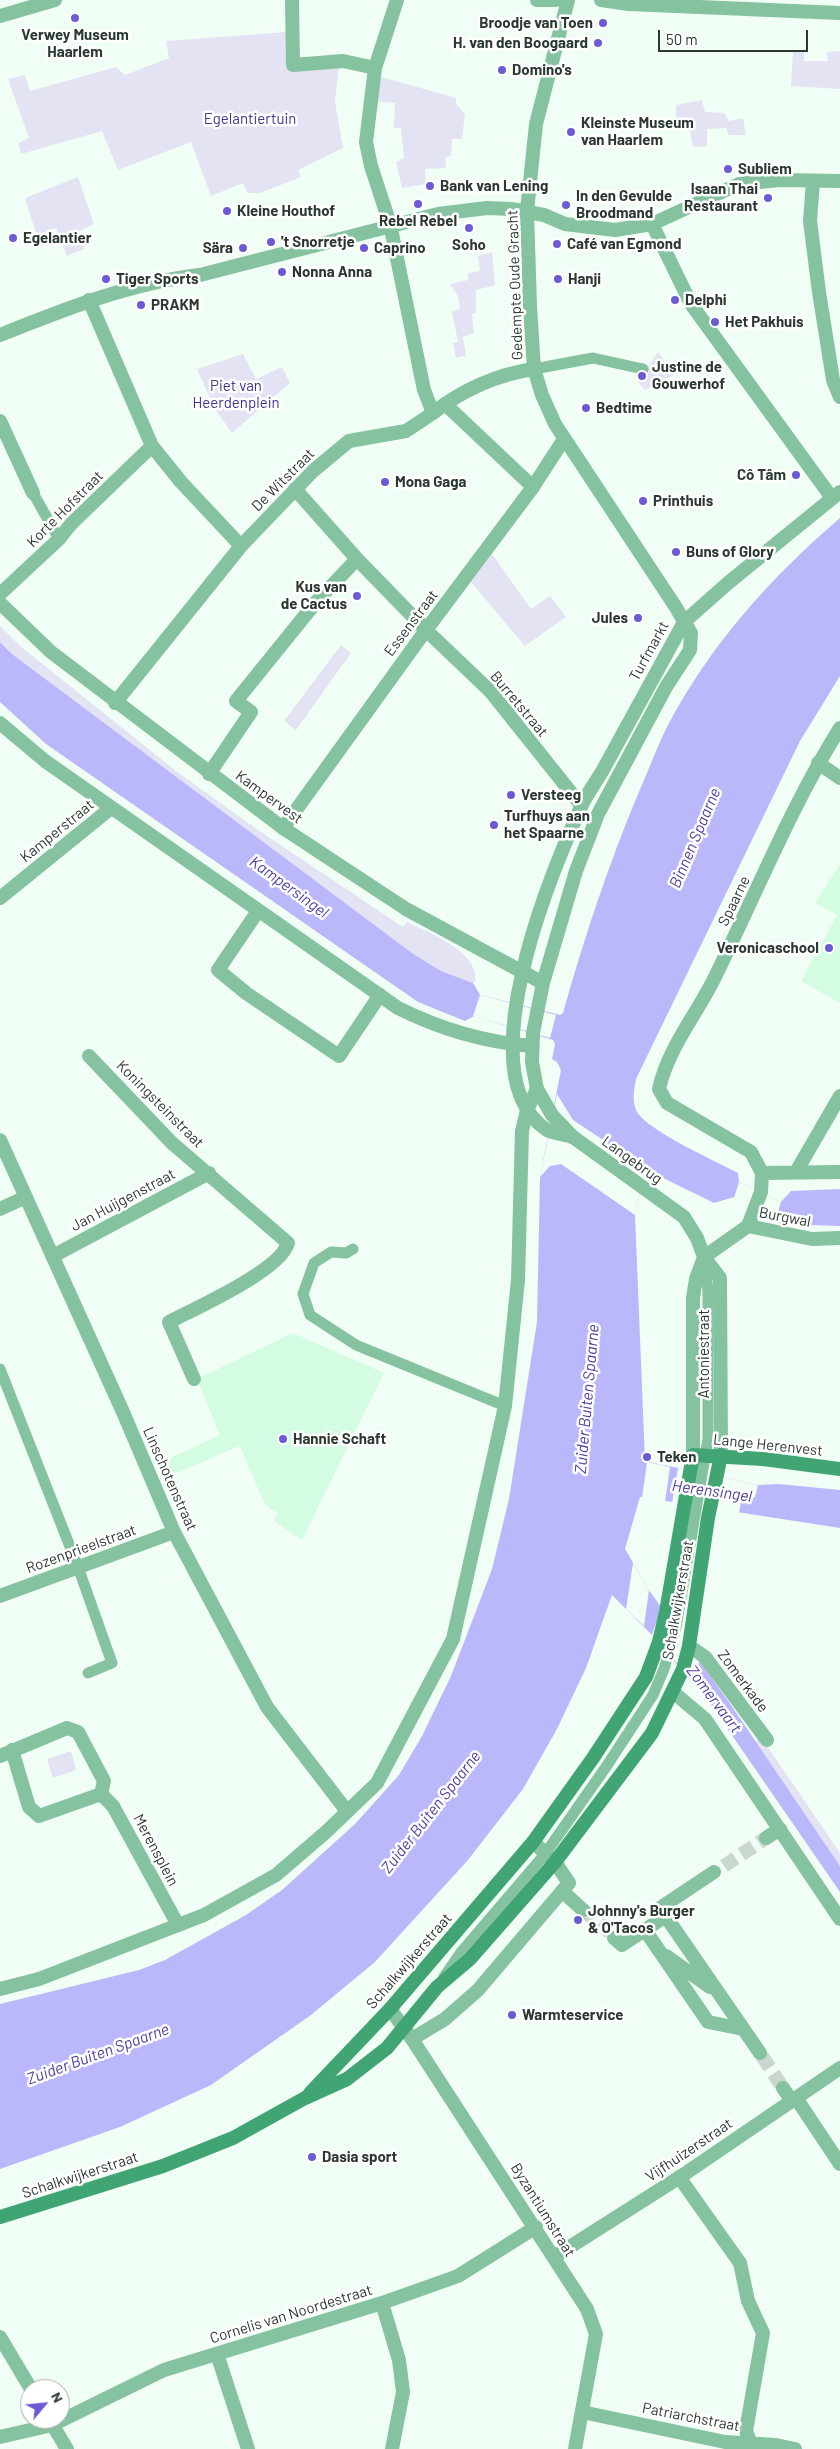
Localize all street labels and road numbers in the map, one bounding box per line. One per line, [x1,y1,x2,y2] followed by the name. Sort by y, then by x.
[503,209,527,361] street label: Gedempte Oude Gracht
[248,445,318,515] street label: De Witstraat
[23,467,107,551] street label: Korte Hofstraat
[380,586,442,660] street label: Essenstraat
[625,618,673,684] street label: Turfmarkt
[486,667,552,741] street label: Burretstraat
[232,767,306,827] street label: Kampervest
[17,796,97,866] street label: Kamperstraat
[714,873,754,929] street label: Spaarne
[113,1057,207,1151] street label: Koningsteinstraat
[598,1132,666,1188] street label: Langebrug
[68,1165,178,1235] street label: Jan Huijgenstraat
[758,1203,812,1231] street label: Burgwal
[695,1309,713,1399] street label: Antoniestraat
[139,1424,201,1534] street label: Linschotenstraat
[712,1430,824,1460] street label: Lange Herenvest
[23,1521,139,1577] street label: Rozenprieelstraat
[659,1539,697,1661] street label: Schalkwijkerstraat
[714,1646,772,1716] street label: Zomerkade
[130,1811,182,1889] street label: Merensplein
[362,1909,456,2013] street label: Schalkwijkerstraat
[642,2114,736,2186] street label: Vijfhuizerstraat
[20,2148,140,2202] street label: Schalkwijkerstraat
[507,2160,579,2260] street label: Byzantiumstraat
[208,2281,374,2347] street label: Cornelis van Noordestraat
[641,2399,741,2435] street label: Patriarchstraat

